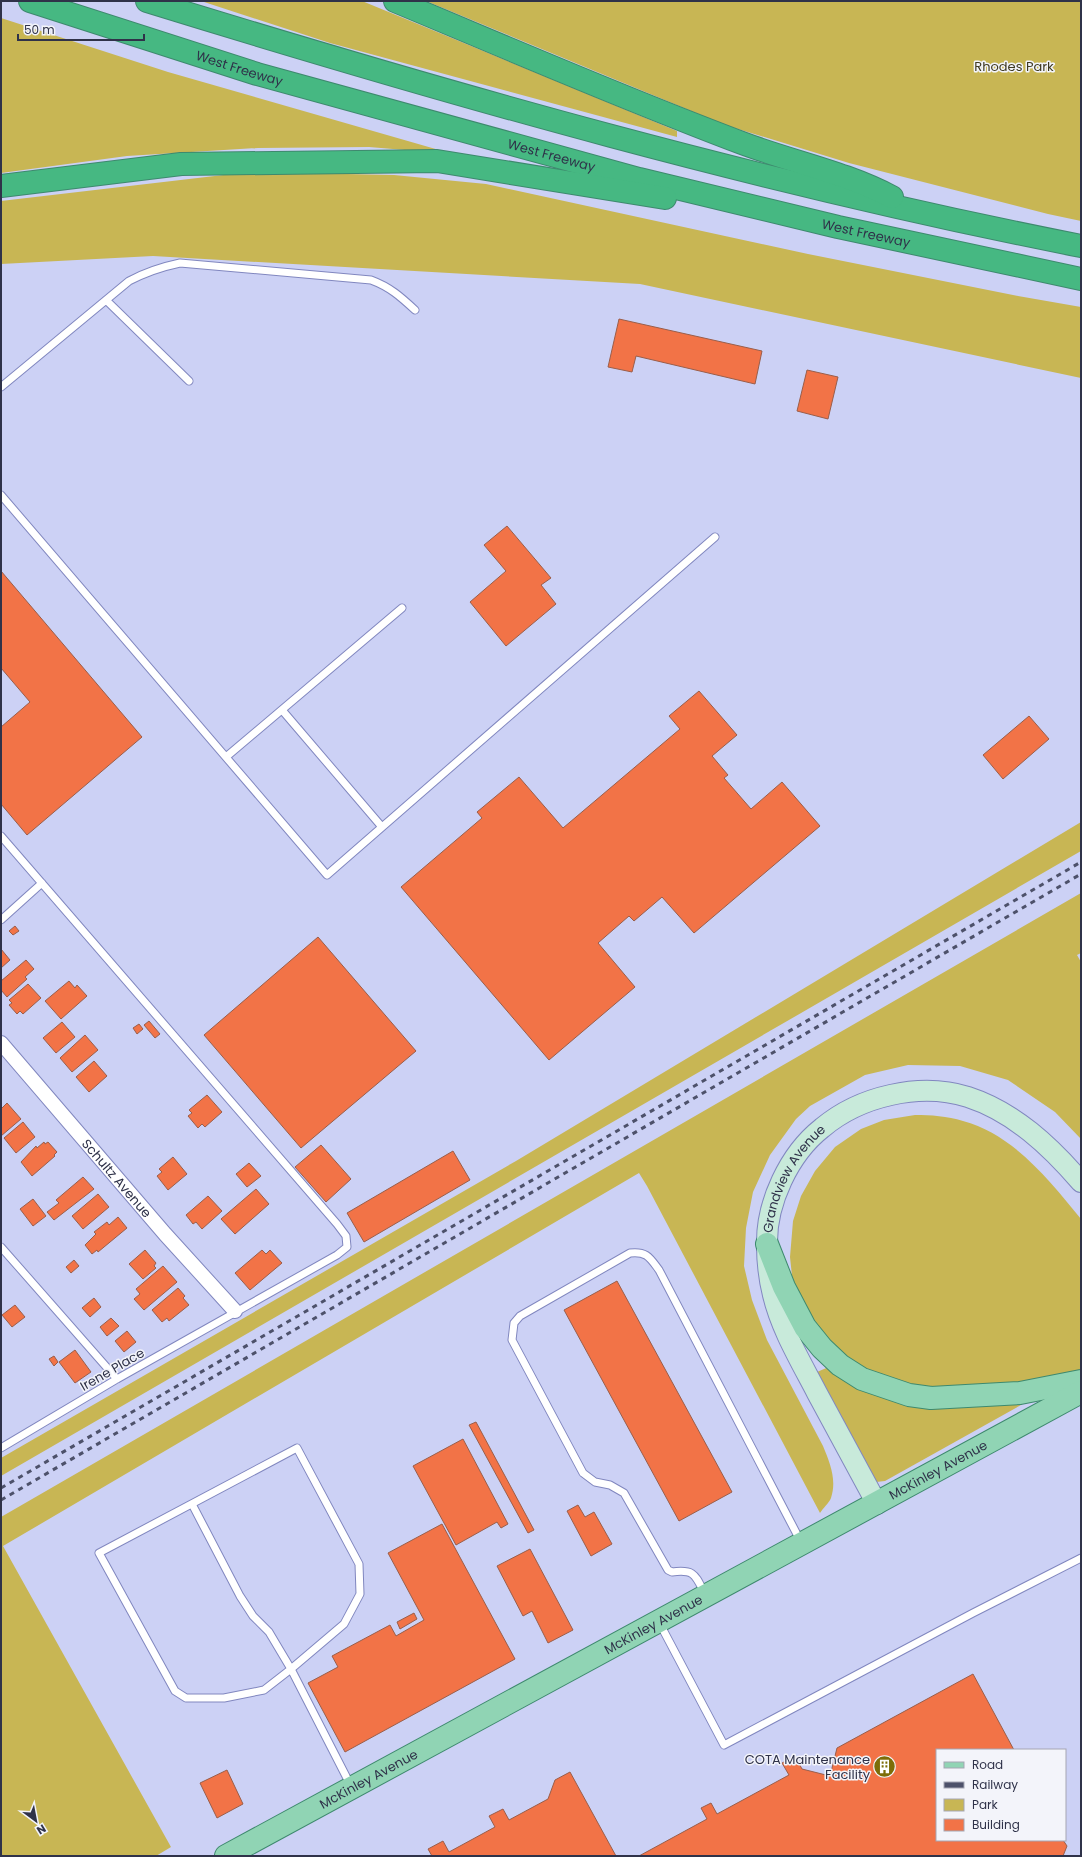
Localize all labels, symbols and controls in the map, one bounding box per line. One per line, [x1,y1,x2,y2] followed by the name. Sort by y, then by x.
[18,16,144,42] scale bar
[24,21,55,38] text: 50 m
[193,46,286,91] street label: West Freeway
[974,57,1054,76] park label: Rhodes Park
[506,134,598,177] street label: West Freeway
[820,214,913,252] street label: West Freeway
[758,1120,830,1234] street label: Grandview Avenue
[77,1135,156,1222] street label: Schultz Avenue
[77,1343,148,1396] street label: Irene Place
[886,1436,991,1505] street label: McKinley Avenue
[601,1590,706,1659] street label: McKinley Avenue
[316,1745,421,1814] street label: McKinley Avenue
[936,1749,1066,1841] legend
[745,1750,871,1784] place label: COTA Maintenance Facility
[872,1753,898,1779] building icon: COTA Maintenance Facility
[972,1756,1003,1773] text: Road
[972,1776,1018,1793] text: Railway
[972,1796,999,1813] text: Park
[16,1801,56,1841] north arrow
[972,1816,1020,1833] text: Building
[34,1821,49,1838] text: N

